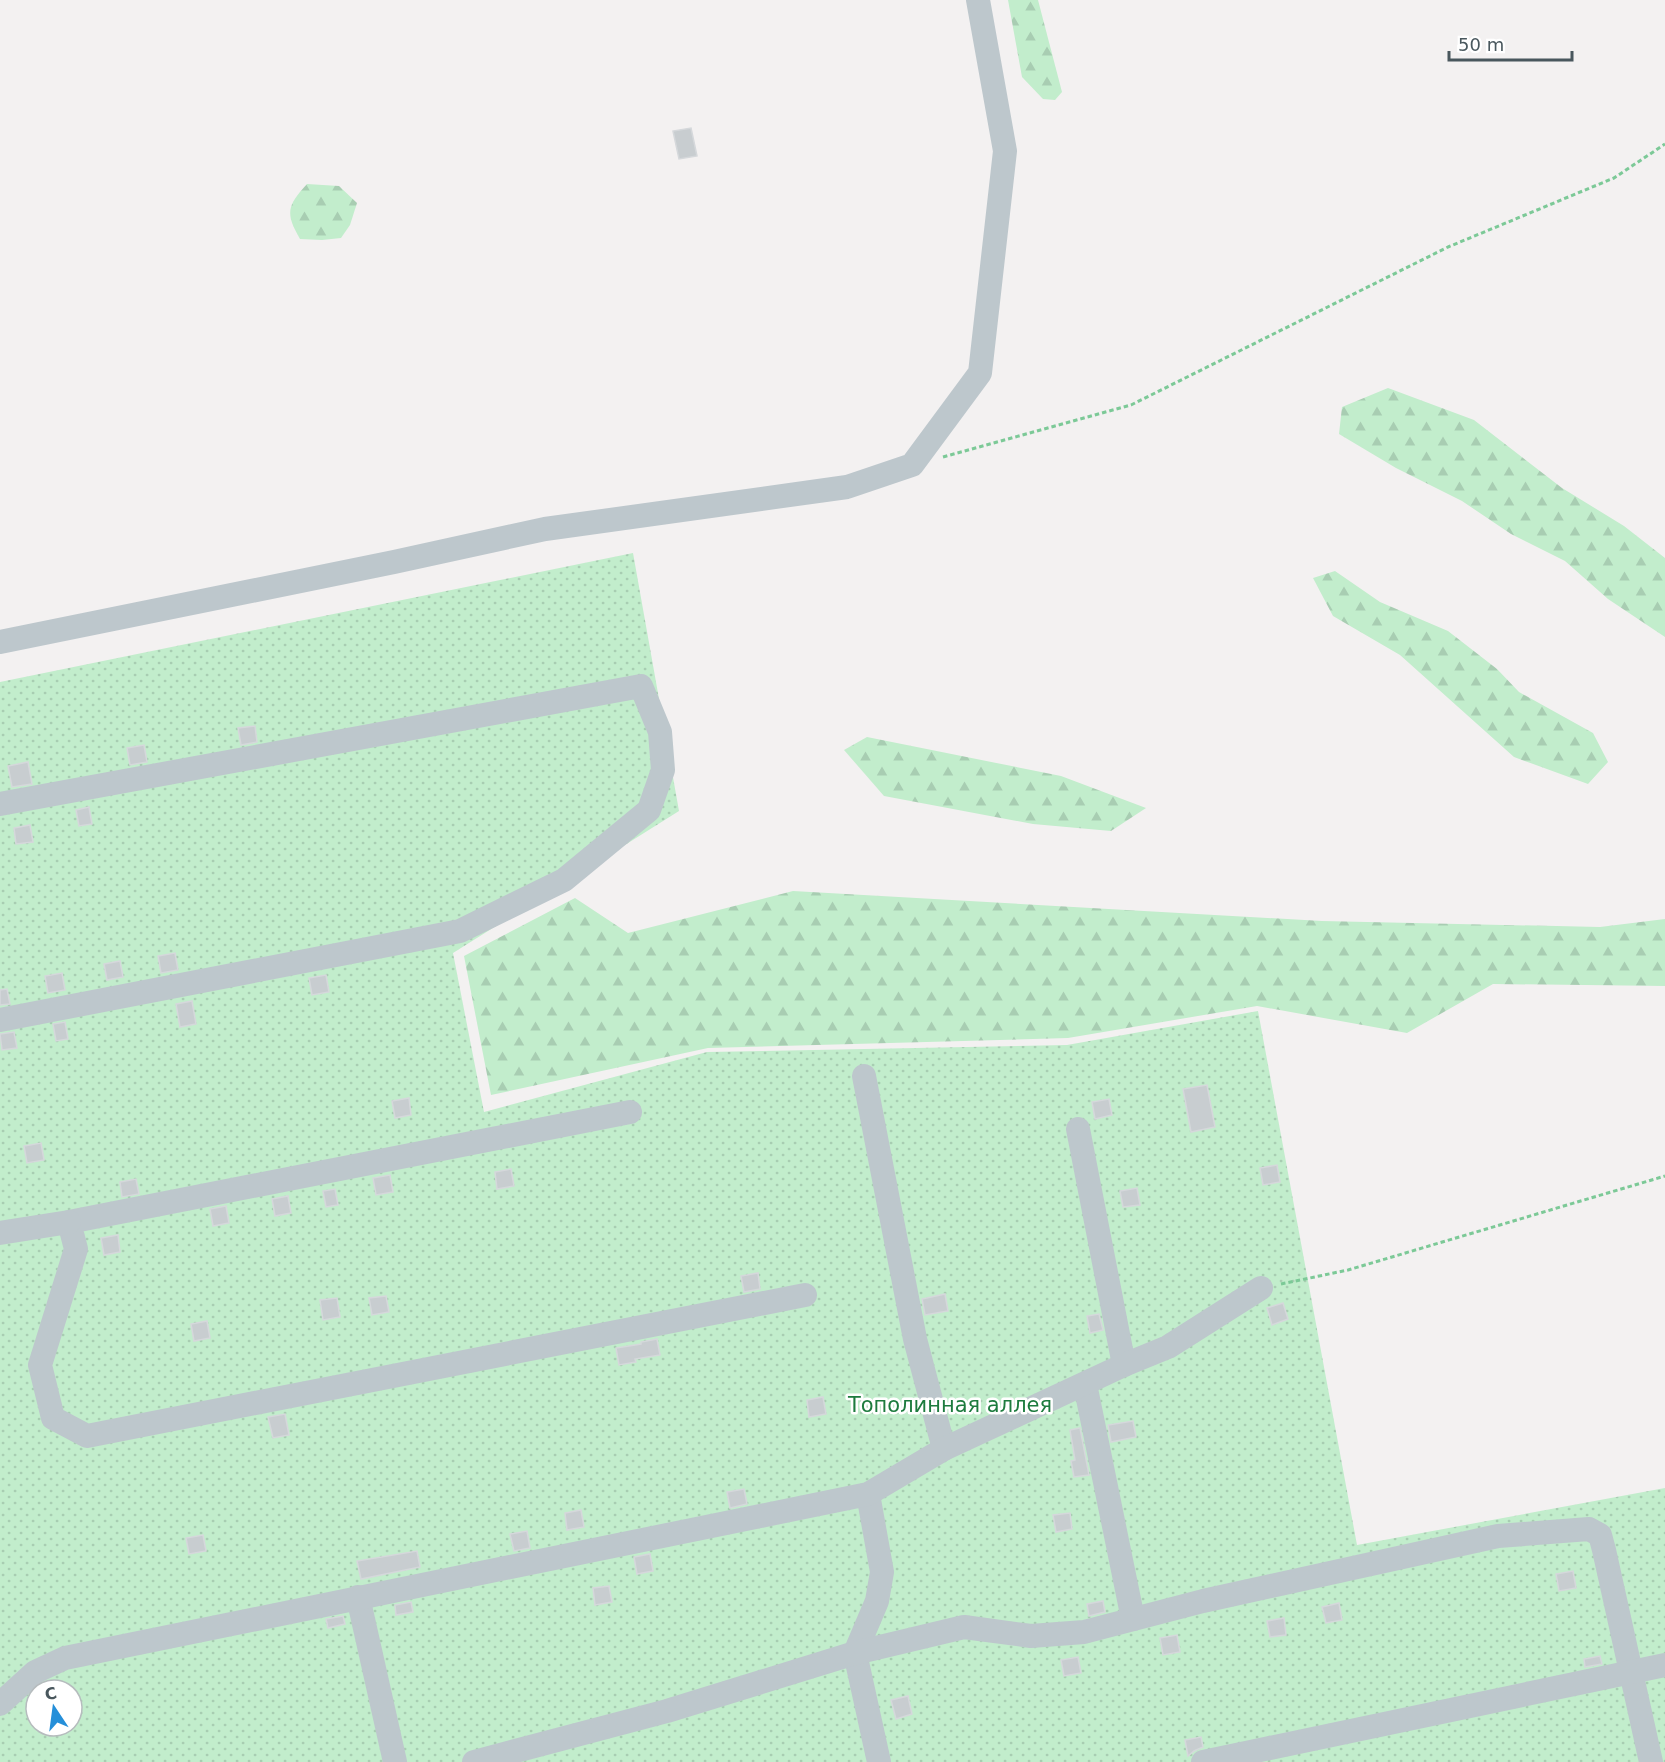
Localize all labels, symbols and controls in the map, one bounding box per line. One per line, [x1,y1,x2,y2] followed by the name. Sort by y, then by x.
[1449,24,1572,62] scale bar
[1458,34,1504,55] text: 50 m
[847,1393,1052,1417] park label: Тополинная аллея
[24,1678,84,1738] north arrow
[43,1683,59,1704] text: С

